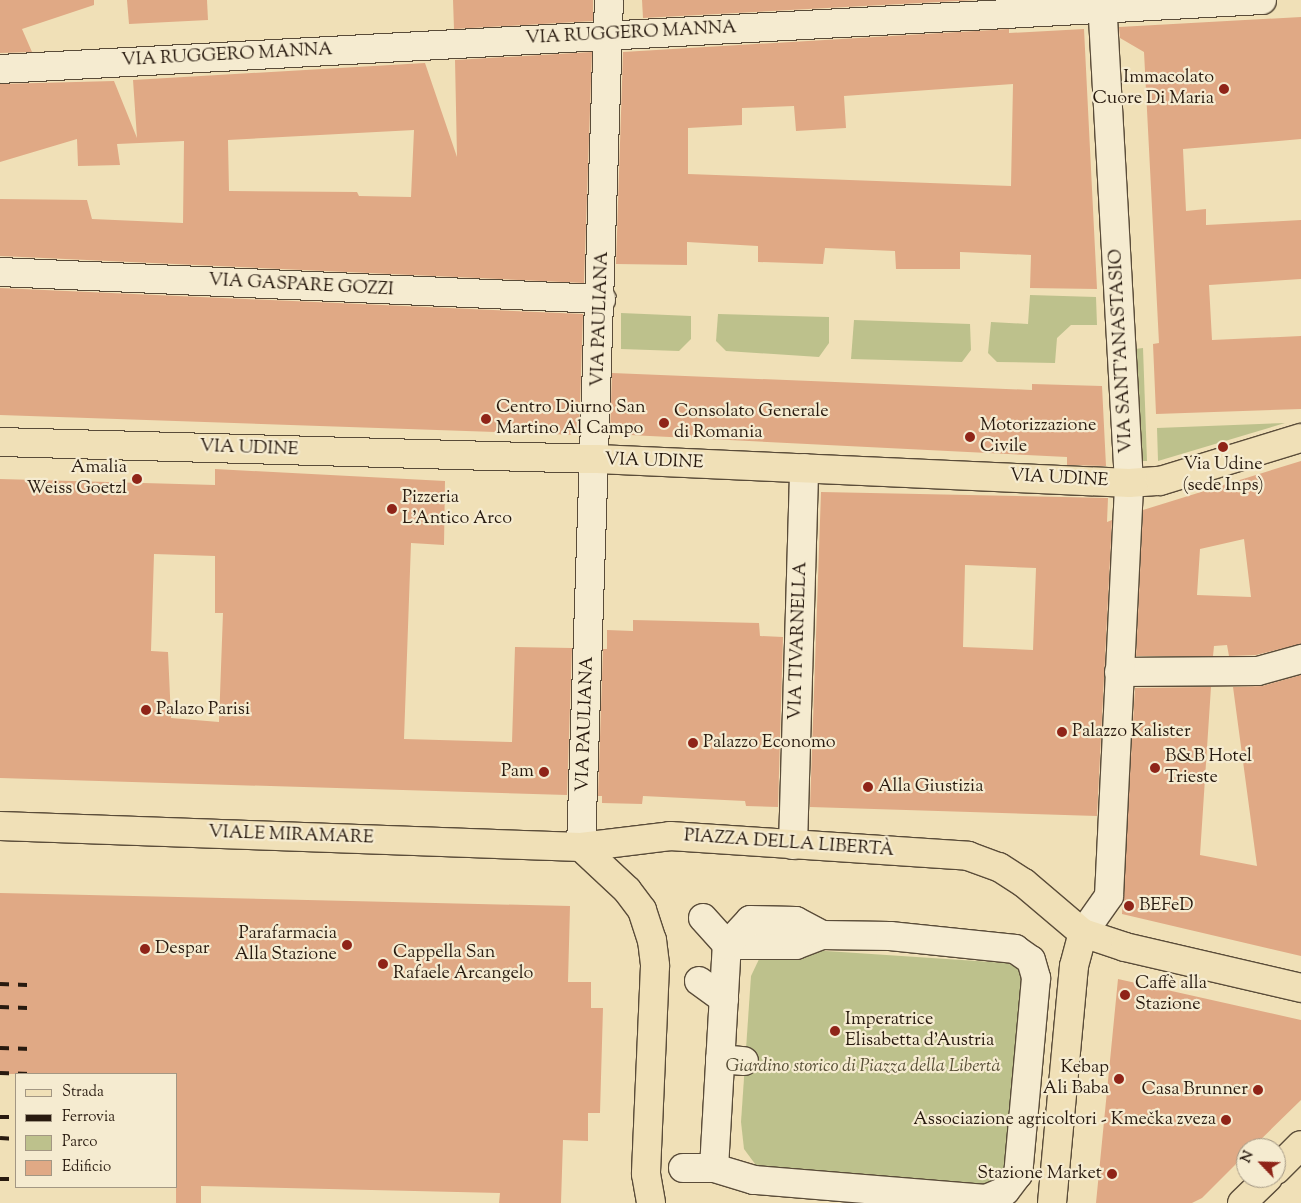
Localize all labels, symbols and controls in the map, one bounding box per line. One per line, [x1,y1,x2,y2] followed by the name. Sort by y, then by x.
[525,18,737,50] street label: VIA RUGGERO MANNA
[121,40,333,72] street label: VIA RUGGERO MANNA
[1093,68,1214,110] place label: Immacolato Cuore Di Maria
[1218,83,1230,95] marker: Immacolato Cuore Di Maria
[1106,248,1138,454] street label: VIA SANT'ANASTASIO
[588,251,614,387] street label: VIA PAULIANA
[208,270,394,302] street label: VIA GASPARE GOZZI
[496,398,646,440] place label: Centro Diurno San Martino Al Campo
[674,402,829,444] place label: Consolato Generale di Romania
[480,413,492,425] marker: Centro Diurno San Martino Al Campo
[980,416,1096,458] place label: Motorizzazione Civile
[658,417,670,429] marker: Consolato Generale di Romania
[964,431,976,443] marker: Motorizzazione Civile
[199,436,299,462] street label: VIA UDINE
[1217,441,1229,453] marker: Via Udine (sede Inps)
[604,449,704,475] street label: VIA UDINE
[1182,455,1264,498] place label: Via Udine (sede Inps)
[26,458,127,500] place label: Amalia Weiss Goetzl
[1009,466,1109,492] street label: VIA UDINE
[131,473,143,485] marker: Amalia Weiss Goetzl
[402,488,512,530] place label: Pizzeria L'Antico Arco
[386,503,398,515] marker: Pizzeria L'Antico Arco
[785,561,813,721] street label: VIA TIVARNELLA
[573,656,599,792] street label: VIA PAULIANA
[156,699,250,721] place label: Palazo Parisi
[140,704,152,716] marker: Palazo Parisi
[1072,721,1191,743] place label: Palazzo Kalister
[1056,726,1068,738] marker: Palazzo Kalister
[703,732,836,754] place label: Palazzo Economo
[687,737,699,749] marker: Palazzo Economo
[1165,747,1252,790] place label: B&B Hotel Trieste
[501,761,534,783] place label: Pam
[1149,762,1161,774] marker: B&B Hotel Trieste
[538,766,550,778] marker: Pam
[878,776,983,798] place label: Alla Giustizia
[862,781,874,793] marker: Alla Giustizia
[208,822,374,850] street label: VIALE MIRAMARE
[683,826,895,862] street label: PIAZZA DELLA LIBERTÀ
[1139,895,1194,917] place label: BEFeD
[1123,900,1135,912] marker: BEFeD
[235,924,337,966] place label: Parafarmacia Alla Stazione
[155,938,210,960] place label: Despar
[341,939,353,951] marker: Parafarmacia Alla Stazione
[139,943,151,955] marker: Despar
[393,943,533,986] place label: Cappella San Rafaele Arcangelo
[377,958,389,970] marker: Cappella San Rafaele Arcangelo
[1135,974,1207,1016] place label: Caffè alla Stazione
[1119,989,1131,1001] marker: Caffè alla Stazione
[845,1010,994,1052] place label: Imperatrice Elisabetta d'Austria
[829,1025,841,1037] marker: Imperatrice Elisabetta d'Austria
[725,1056,1001,1078] park label: Giardino storico di Piazza della Libertà
[1043,1058,1109,1100] place label: Kebap Ali Baba
[15,1073,178,1188] legend
[1113,1073,1125,1085] marker: Kebap Ali Baba
[1142,1079,1248,1101] place label: Casa Brunner
[62,1082,104,1103] text: Strada
[1252,1084,1264,1096] marker: Casa Brunner
[62,1107,115,1128] text: Ferrovia
[913,1109,1216,1131] place label: Associazione agricoltori - Kmečka zveza
[1220,1114,1232,1126] marker: Associazione agricoltori - Kmečka zveza
[62,1132,98,1153] text: Parco
[1236,1138,1286,1188] north arrow
[1237,1148,1260,1166] text: N
[62,1157,111,1178] text: Edificio
[977,1163,1102,1185] place label: Stazione Market
[1106,1168,1118,1180] marker: Stazione Market

